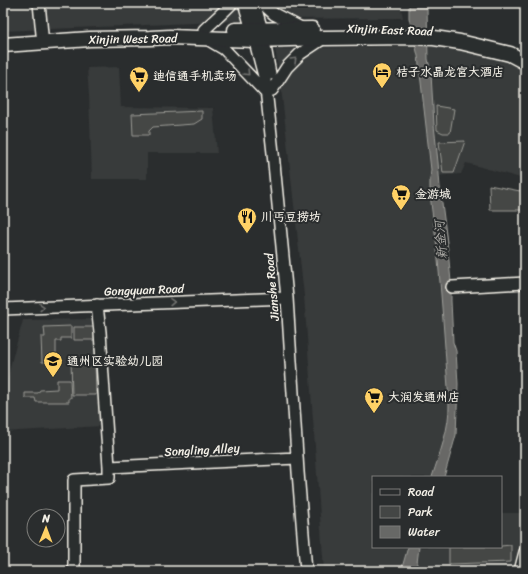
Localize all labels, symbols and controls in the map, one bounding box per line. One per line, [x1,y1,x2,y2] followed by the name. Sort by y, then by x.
[346,17,434,43] street label: Xinjin East Road
[88,27,178,51] street label: Xinjin West Road
[289,57,297,65] one-way arrow
[371,61,393,89] hotel icon: 桔子水晶龙宫大酒店
[396,61,504,83] place label: 桔子水晶龙宫大酒店
[128,65,150,93] supermarket icon: 迪信通手机卖场
[153,65,237,87] place label: 迪信通手机卖场
[242,68,250,76] one-way arrow
[390,183,412,211] supermarket icon: 金游城
[415,183,451,205] place label: 金游城
[236,206,258,234] restaurant icon: 川丐豆捞坊
[261,206,321,228] place label: 川丐豆捞坊
[427,218,454,260] water label: 新金河
[258,251,286,323] street label: Jianshe Road
[104,278,185,302] street label: Gongyuan Road
[169,298,175,306] one-way arrow
[39,303,45,312] one-way arrow
[42,350,64,378] school or university icon: 通州区实验幼儿园
[67,350,163,372] place label: 通州区实验幼儿园
[363,386,385,414] supermarket icon: 大润发通州店
[388,386,460,408] place label: 大润发通州店
[164,437,241,463] street label: Songling Alley
[372,476,502,548] legend
[408,481,435,503] text: Road
[408,501,433,523] text: Park
[26,508,66,548] north arrow
[41,509,51,528] text: N
[408,521,441,543] text: Water

